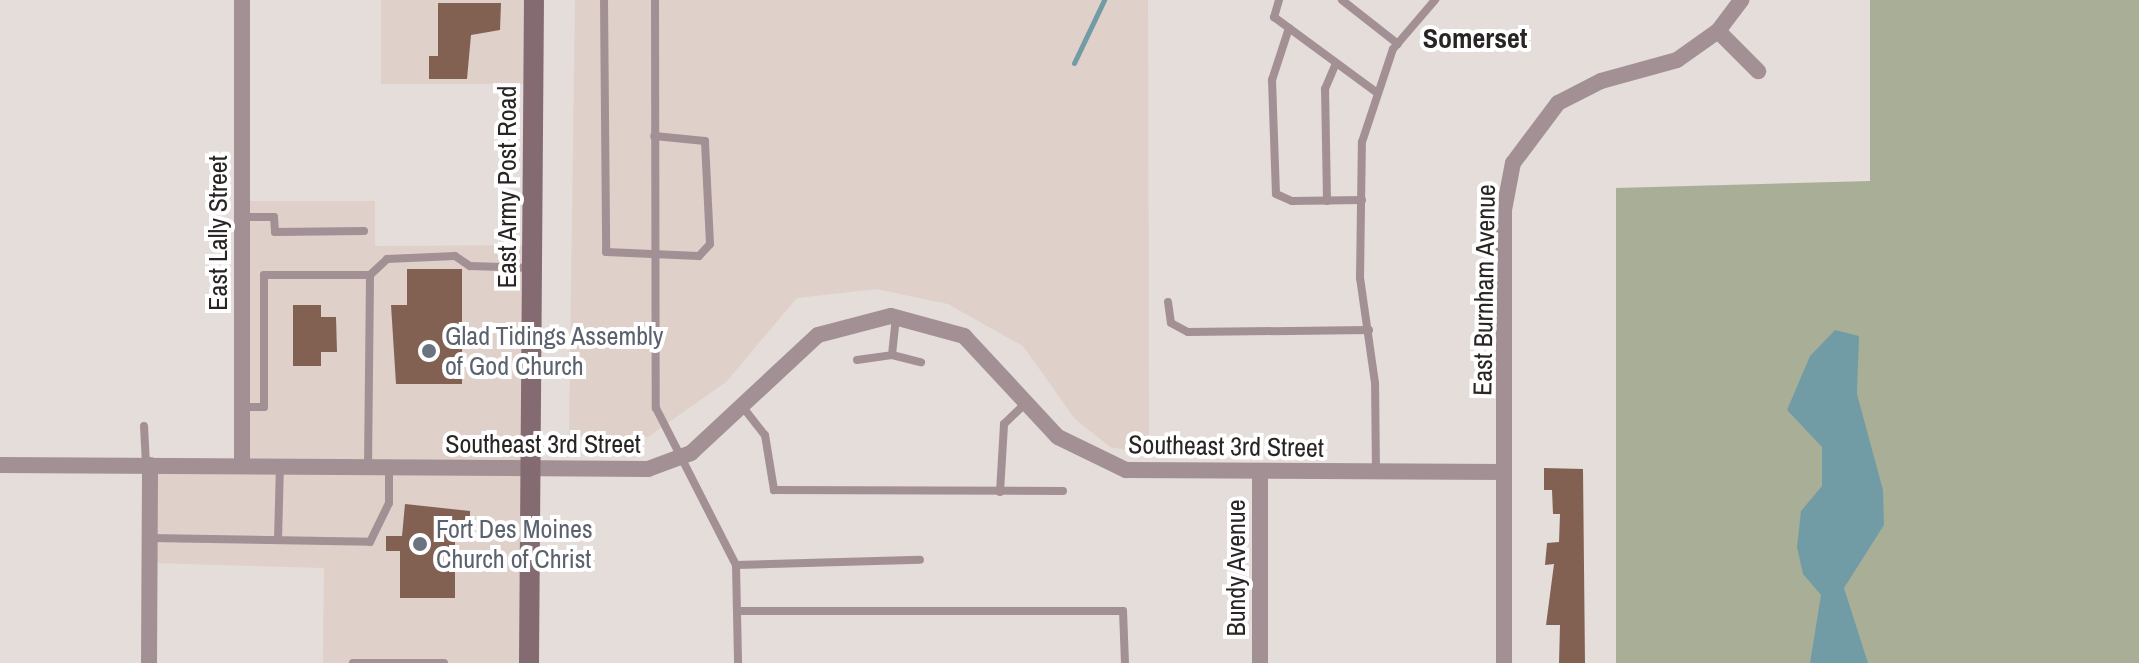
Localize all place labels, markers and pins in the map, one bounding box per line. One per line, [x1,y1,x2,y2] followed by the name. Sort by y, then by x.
[445,320,665,382] place label: Glad Tidings Assembly of God Church
[420,342,438,360] marker: Glad Tidings Assembly of God Church
[436,513,593,574] place label: Fort Des Moines Church of Christ
[411,535,429,553] marker: Fort Des Moines Church of Christ

